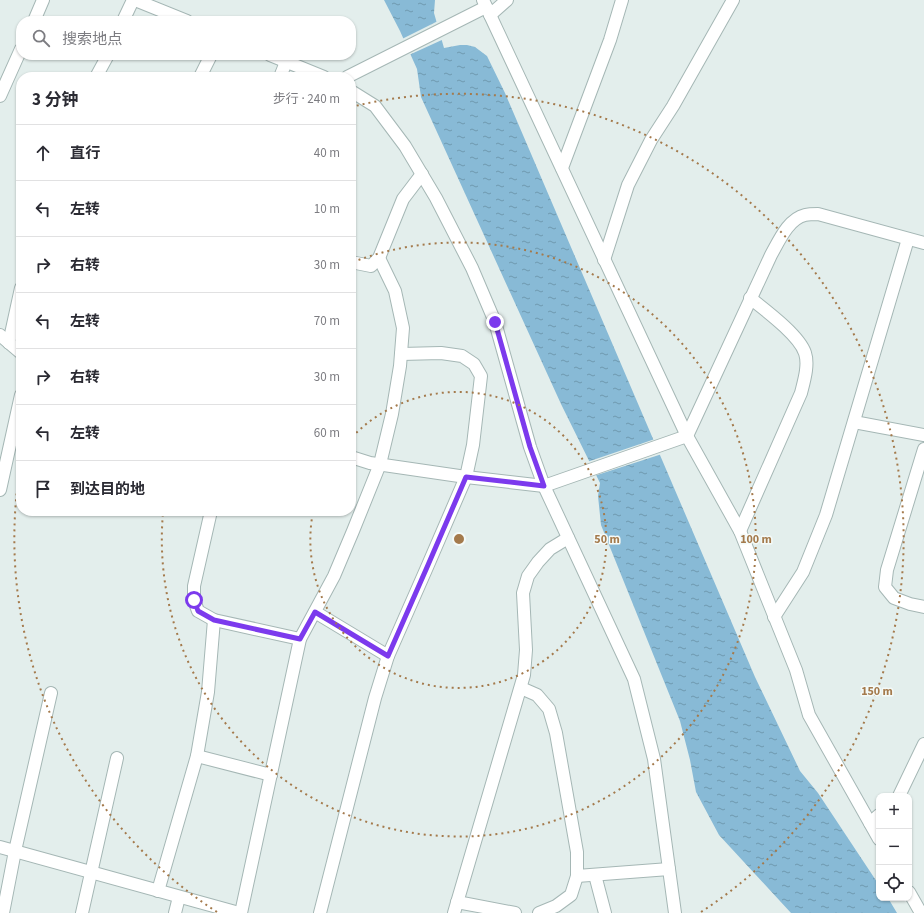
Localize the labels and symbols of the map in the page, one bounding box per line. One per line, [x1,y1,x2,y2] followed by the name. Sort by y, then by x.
[486,313,504,331] route end
[594,531,620,548] text: 50 m
[740,531,772,548] text: 100 m
[452,532,466,546] centre of rings
[185,591,203,609] route start
[861,683,893,700] text: 150 m

